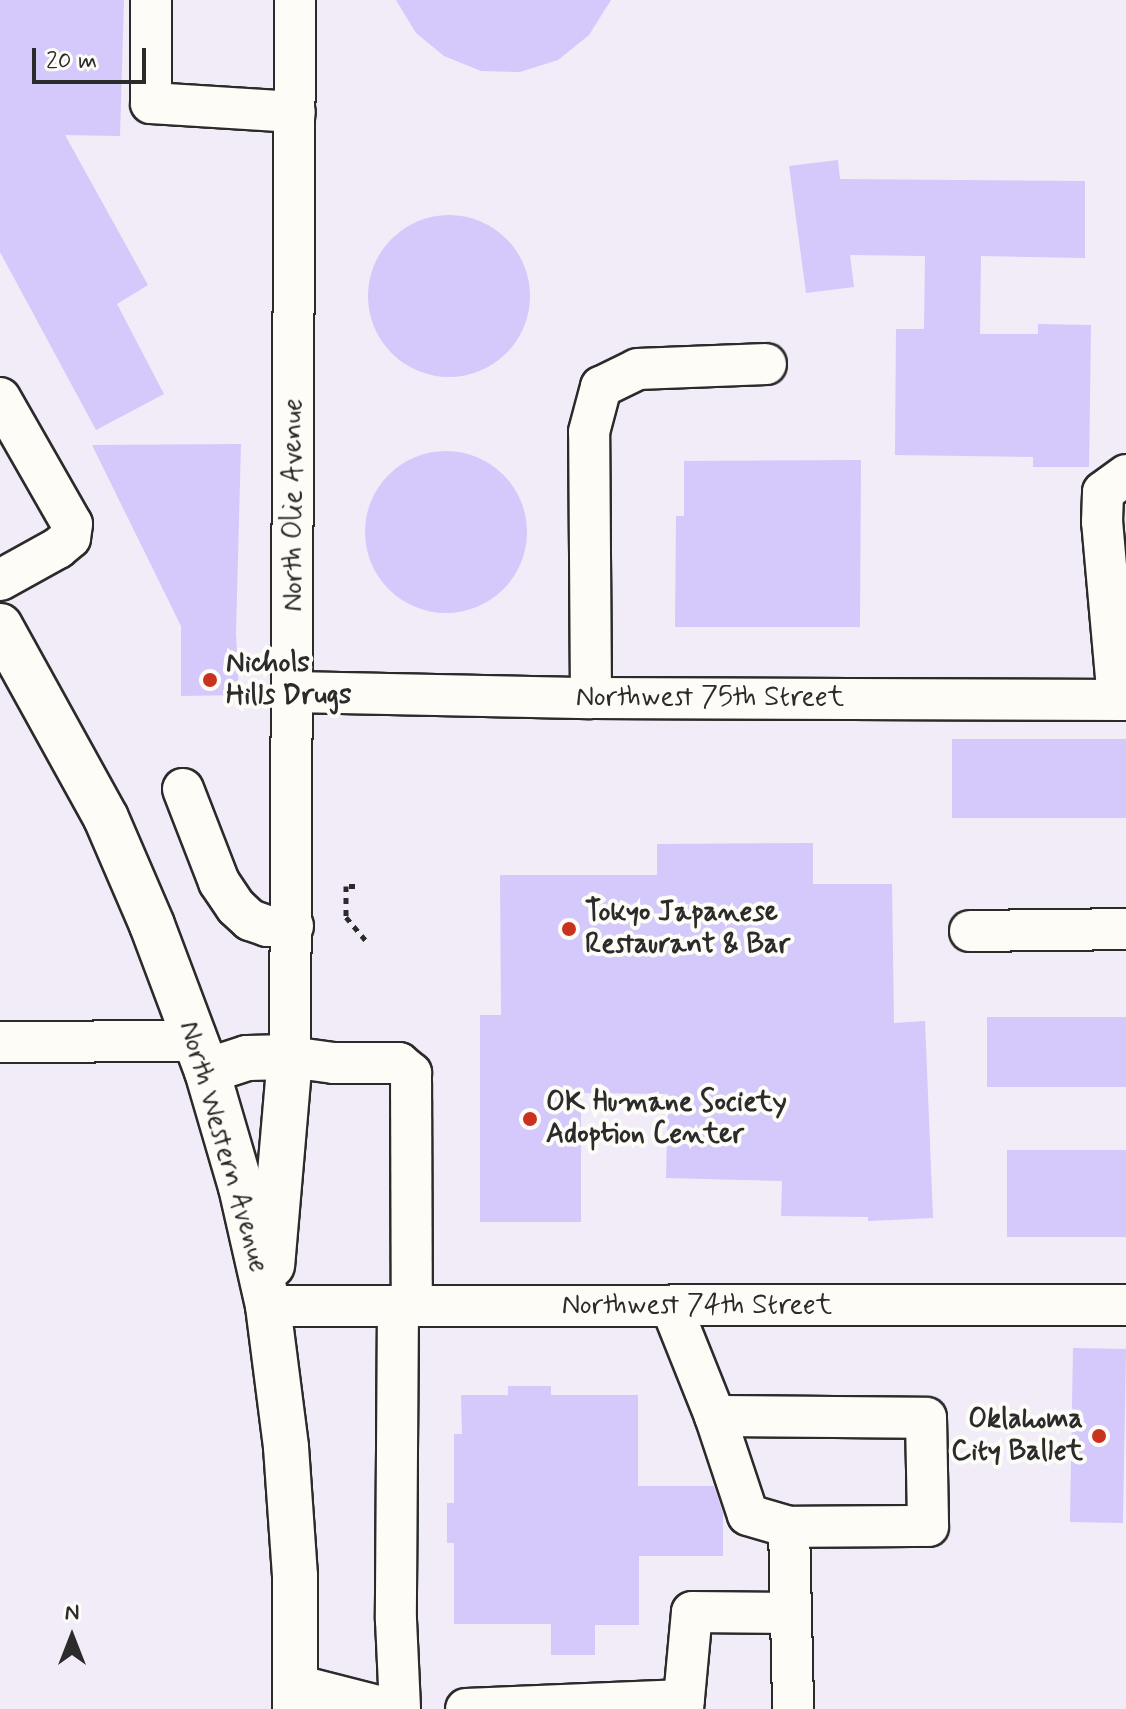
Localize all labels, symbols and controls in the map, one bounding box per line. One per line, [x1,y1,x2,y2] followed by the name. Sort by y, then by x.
[36,32,150,82] scale bar
[46,46,97,77] text: 20 m
[277,397,311,613] street label: North Olie Avenue
[226,647,353,713] place label: Nichols Hills Drugs
[201,671,219,689] marker: Nichols Hills Drugs
[576,681,844,715] street label: Northwest 75th Street
[585,896,790,962] place label: Tokyo Japanese Restaurant & Bar
[560,920,578,938] marker: Tokyo Japanese Restaurant & Bar
[170,1015,276,1279] street label: North Western Avenue
[546,1086,792,1152] place label: OK Humane Society Adoption Center
[521,1110,539,1128] marker: OK Humane Society Adoption Center
[562,1289,832,1323] street label: Northwest 74th Street
[951,1403,1083,1469] place label: Oklahoma City Ballet
[1090,1427,1108,1445] marker: Oklahoma City Ballet
[32,1597,112,1677] north arrow
[65,1599,79,1627] text: N

